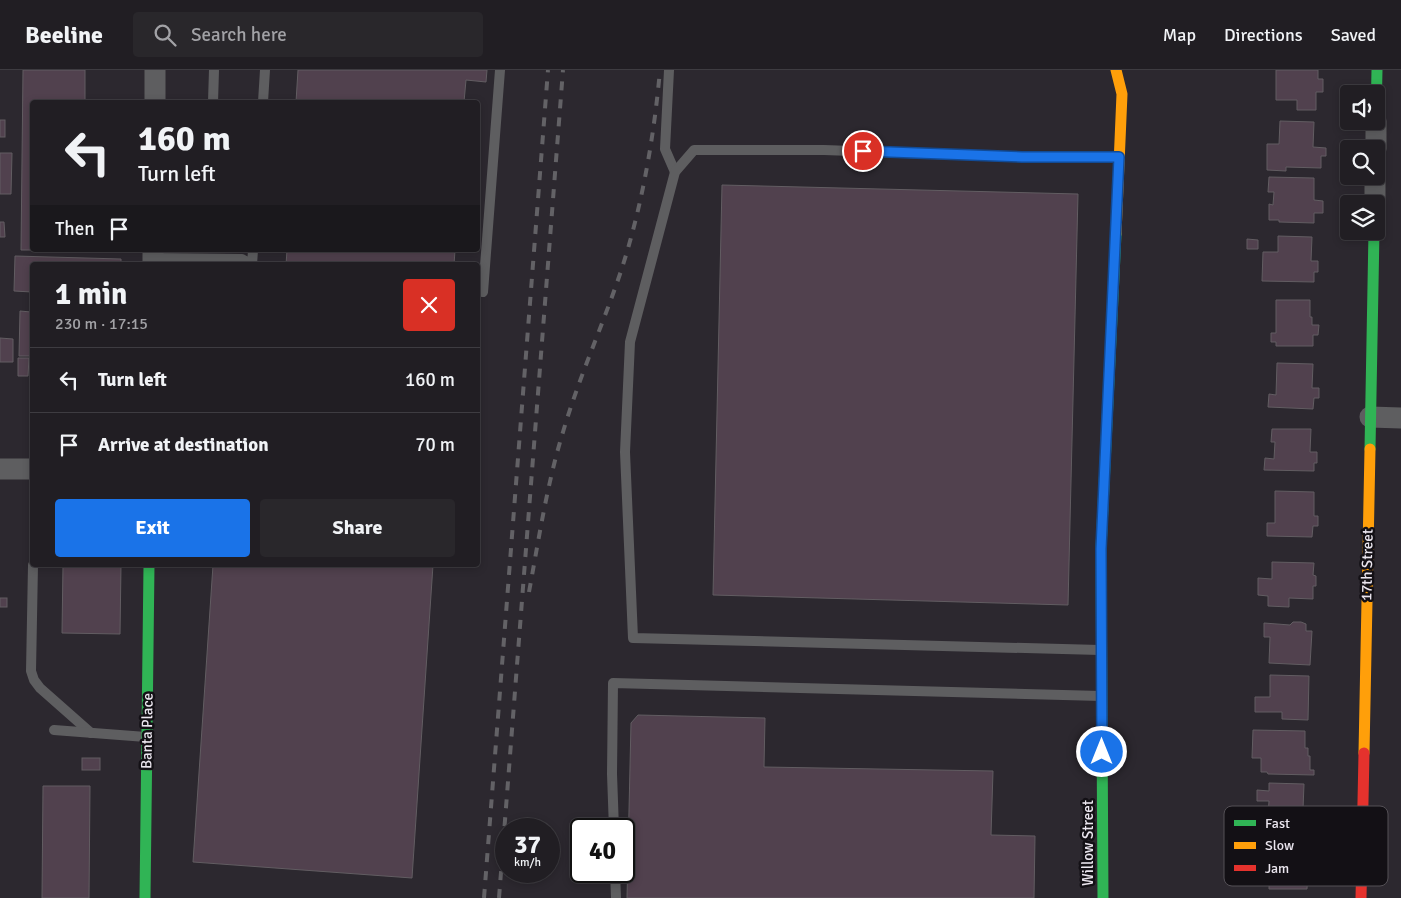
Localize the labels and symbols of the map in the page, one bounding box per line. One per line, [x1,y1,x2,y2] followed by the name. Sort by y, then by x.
[842,130,884,172] pin
[1357,529,1377,601] street label: 17th Street
[137,693,157,769] street label: Banta Place
[1075,725,1127,777] position arrow
[1079,800,1097,886] street label: Willow Street
[1224,806,1388,886] legend
[1265,815,1290,832] text: Fast
[570,818,635,883] speed limit sign: 40
[1265,837,1294,854] text: Slow
[1265,860,1289,877] text: Jam

